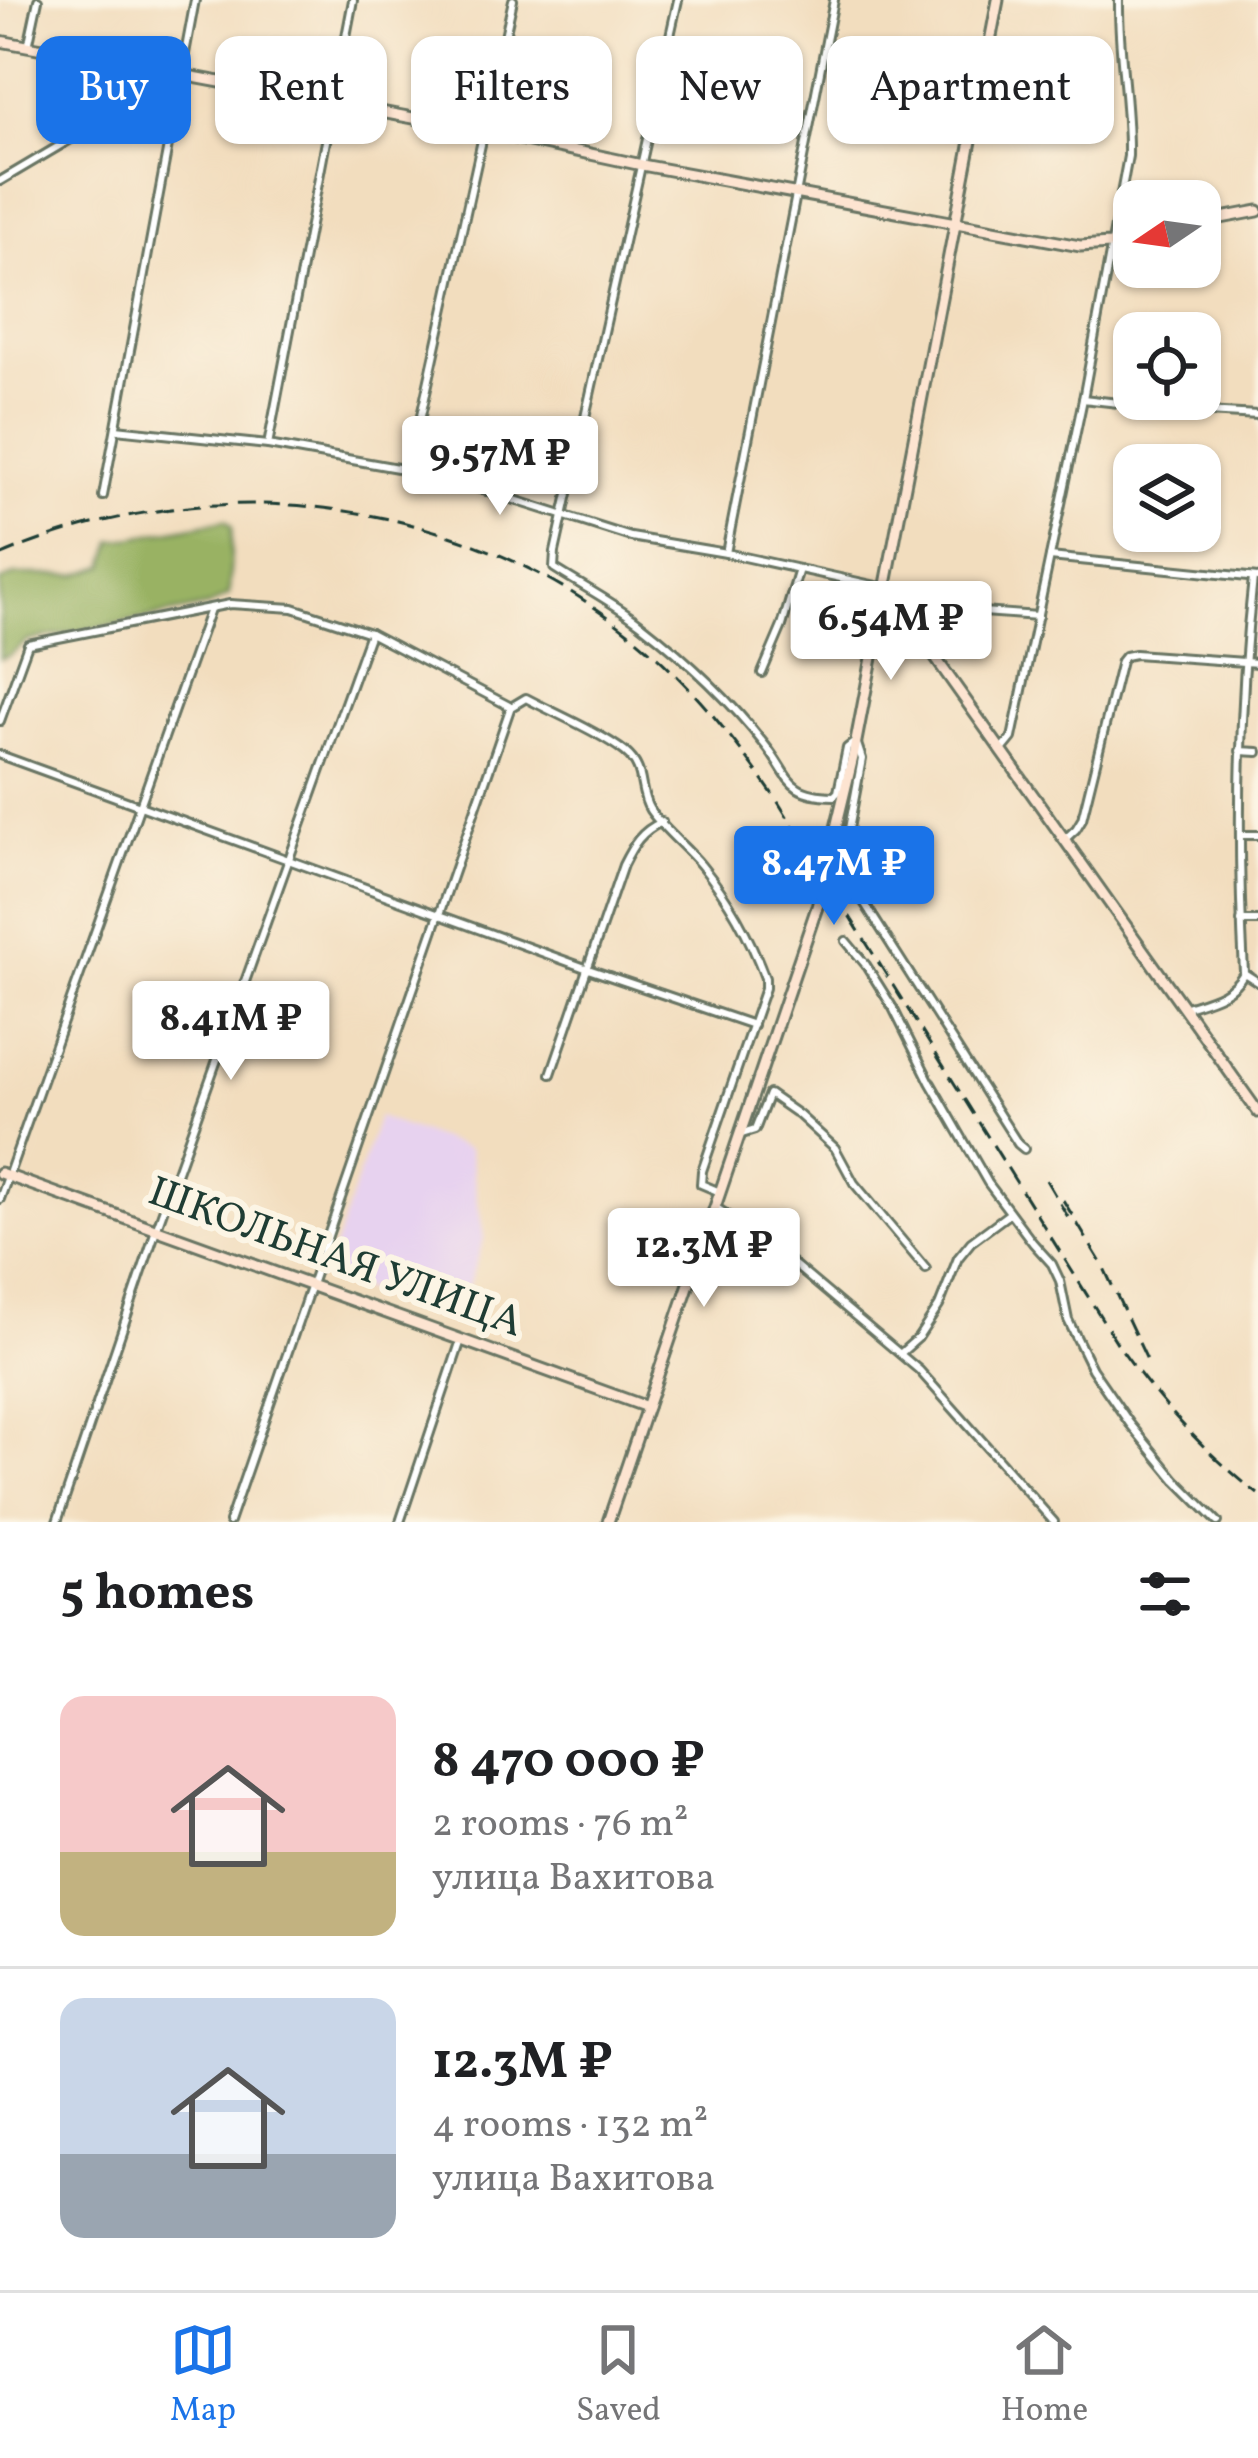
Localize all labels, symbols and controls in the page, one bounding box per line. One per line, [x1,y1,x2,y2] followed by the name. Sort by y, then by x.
[36,36,191,144] chip: Buy
[215,36,387,144] chip: Rent
[411,36,612,144] chip: Filters
[636,36,803,144] chip: New
[827,36,1114,144] chip: Apartment
[1113,180,1221,288] north arrow
[1113,180,1221,552] map controls
[1113,312,1221,420] button: locate
[389,416,611,518] pin: 9.57M ₽
[429,428,571,482] text: 9.57M ₽
[1113,444,1221,552] button: layers
[780,581,1002,683] pin: 6.54M ₽
[818,593,964,647] text: 6.54M ₽
[723,826,945,928] pin: 8.47M ₽
[761,838,907,892] text: 8.47M ₽
[120,981,342,1083] pin: 8.41M ₽
[159,993,303,1047] text: 8.41M ₽
[140,1164,530,1354] street label: ШКОЛЬНАЯ УЛИЦА
[593,1208,815,1310] pin: 12.3M ₽
[635,1220,773,1274] text: 12.3M ₽
[60,1559,254,1630] text: 5 homes
[1132,1561,1198,1627] icon: filters
[432,1727,705,1798] text: 8 470 000 ₽
[156,1744,300,1888] icon: home
[432,1798,688,1852] text: 2 rooms · 76 m²
[432,1852,715,1906] text: улица Вахитова
[432,2028,613,2099] text: 12.3M ₽
[156,2046,300,2190] icon: home
[432,2099,708,2153] text: 4 rooms · 132 m²
[432,2153,715,2207] text: улица Вахитова
[170,2317,236,2435] tab: Map
[576,2317,661,2435] tab: Saved
[1001,2317,1088,2435] tab: Home

